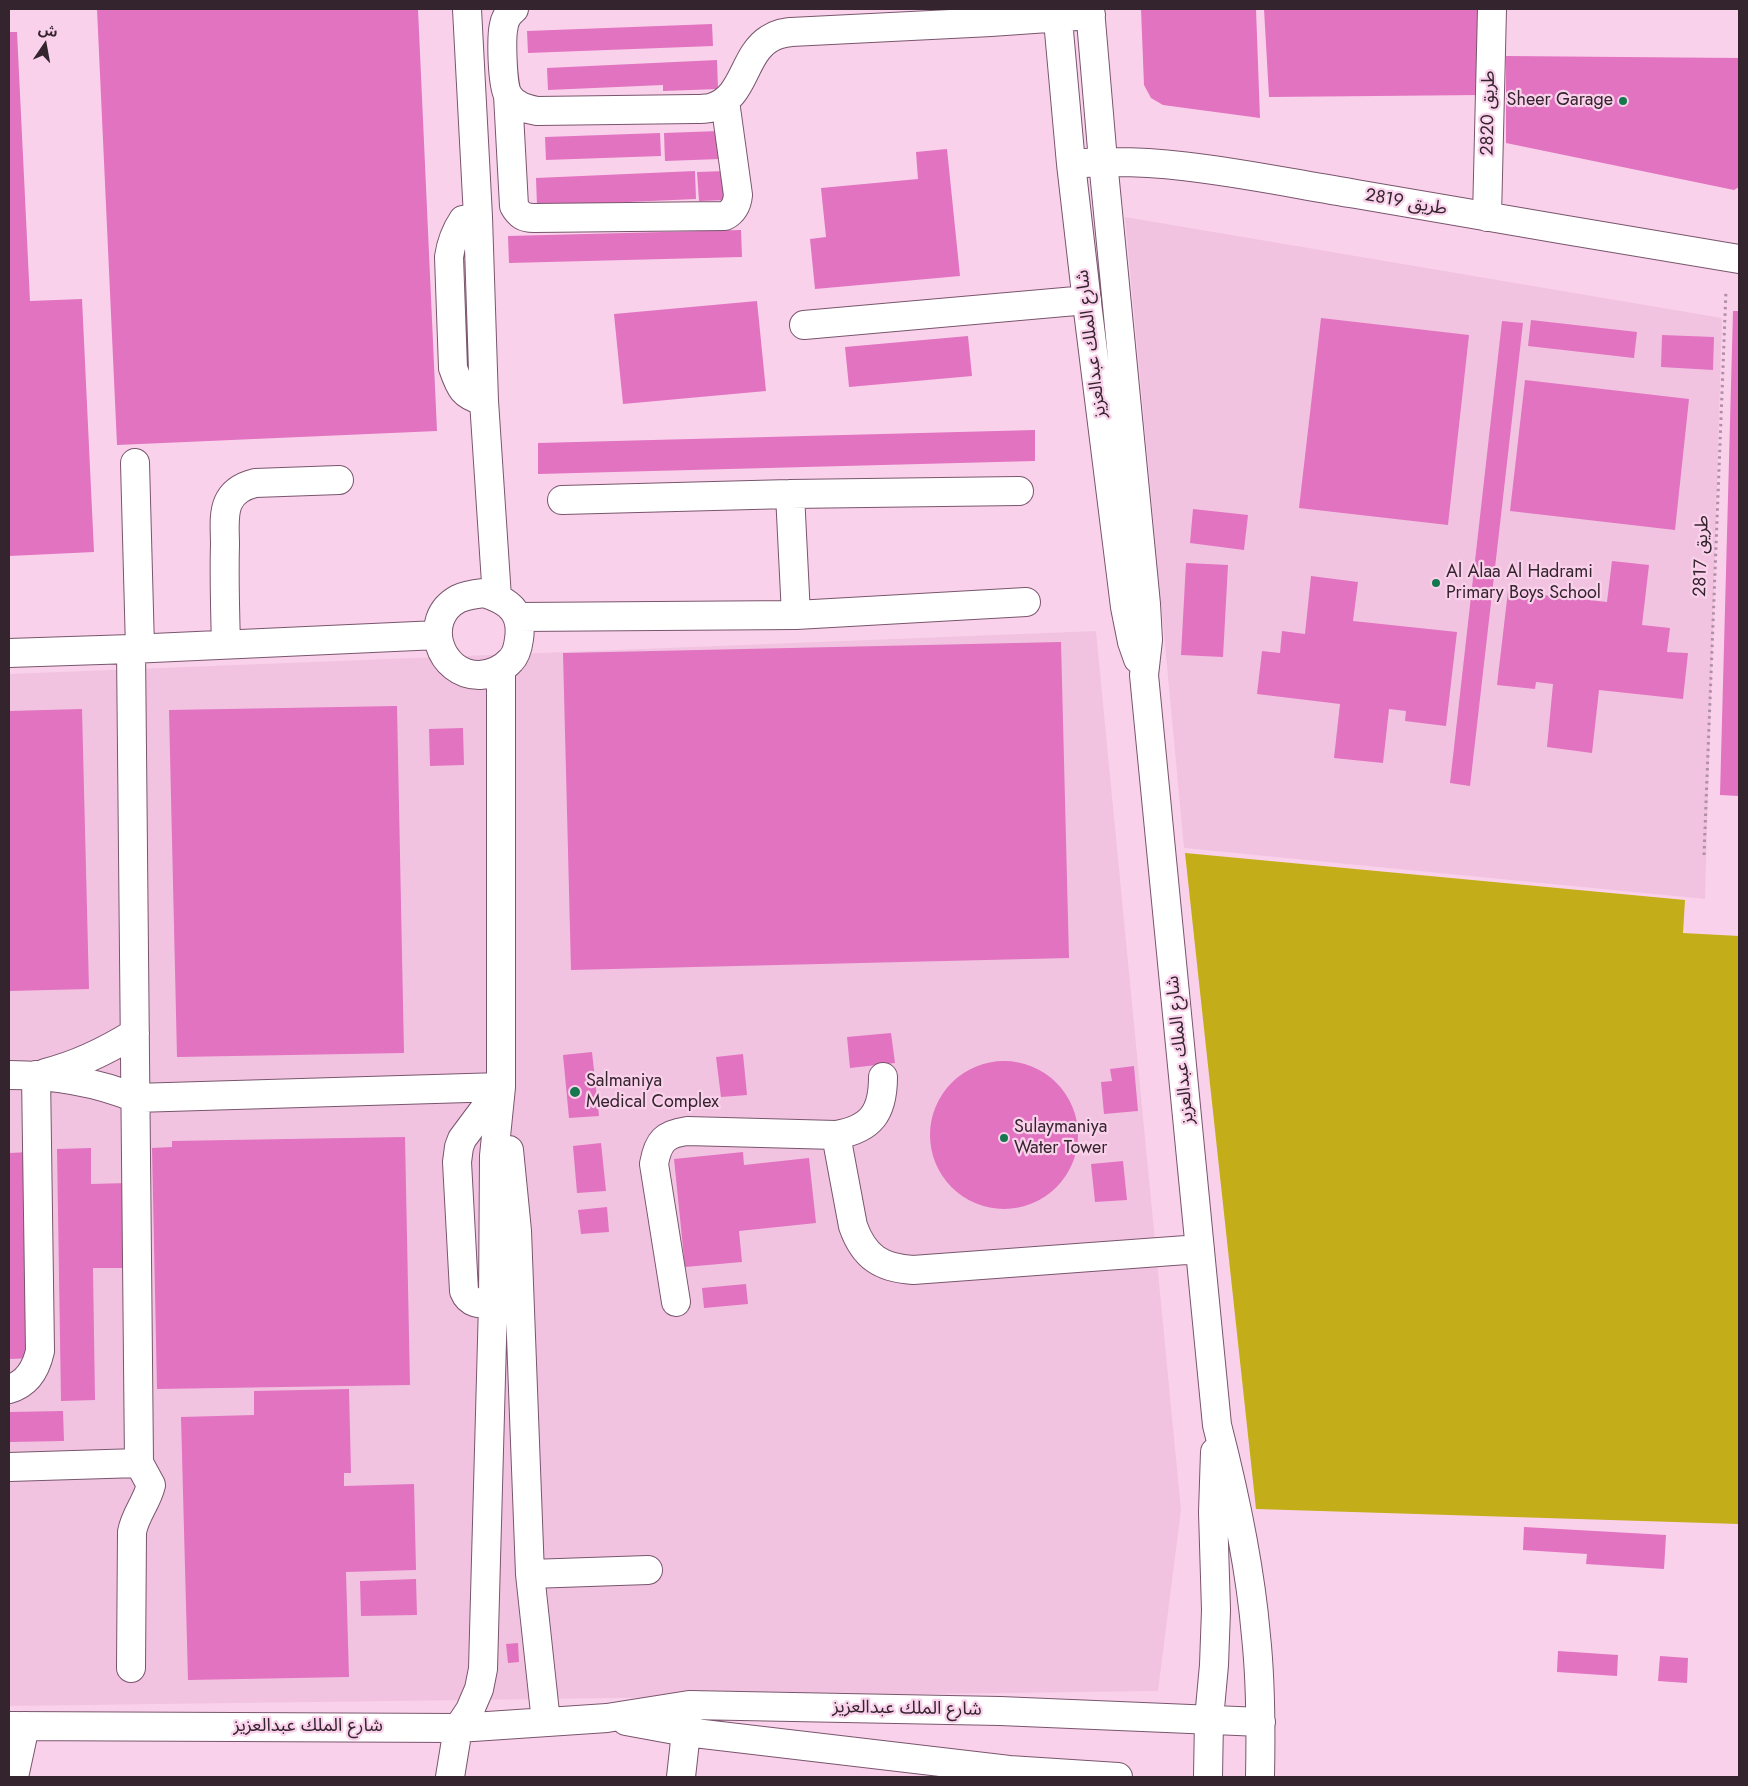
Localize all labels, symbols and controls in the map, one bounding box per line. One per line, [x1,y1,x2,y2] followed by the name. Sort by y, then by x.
[37,19,60,42] text: ش
[20,20,70,70] north arrow
[1477,70,1501,156] street label: طريق 2820
[1507,90,1613,112] place label: Sheer Garage
[1617,95,1629,107] marker: Sheer Garage
[1363,185,1449,221] street label: طريق 2819
[1072,268,1112,420] street label: شارع الملك عبدالعزيز
[1690,515,1714,597] street label: طريق 2817
[1446,562,1601,604] place label: Al Alaa Al Hadrami Primary Boys School
[1430,577,1442,589] marker: Al Alaa Al Hadrami Primary Boys School
[1162,975,1200,1125] street label: شارع الملك عبدالعزيز
[586,1071,719,1114] place label: Salmaniya Medical Complex
[568,1085,582,1099] marker: Salmaniya Medical Complex
[1014,1117,1107,1160] place label: Sulaymaniya Water Tower
[998,1132,1010,1144] marker: Sulaymaniya Water Tower
[832,1697,982,1721] street label: شارع الملك عبدالعزيز
[233,1716,383,1738] street label: شارع الملك عبدالعزيز

